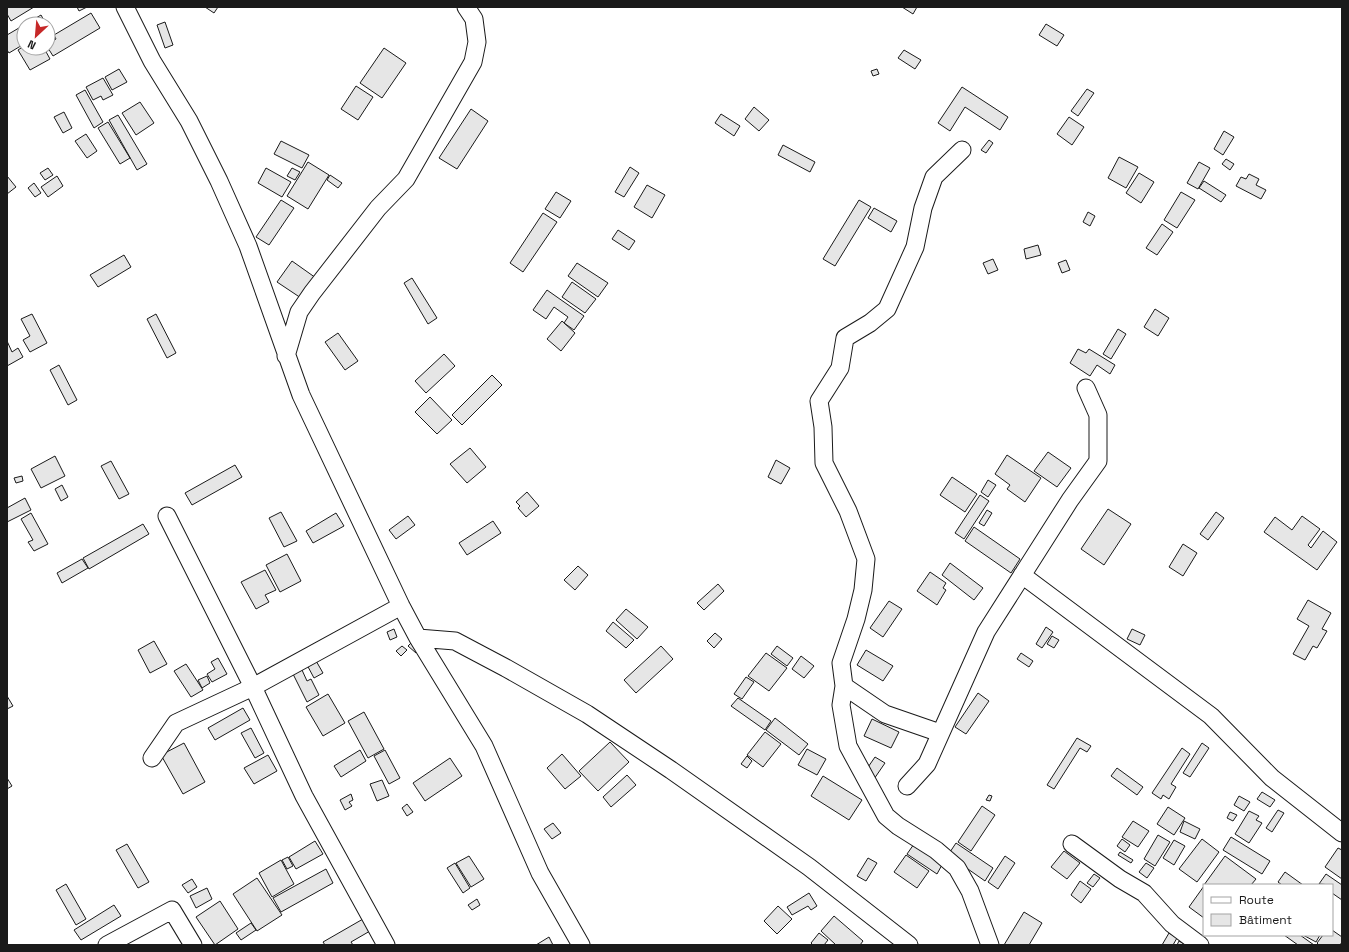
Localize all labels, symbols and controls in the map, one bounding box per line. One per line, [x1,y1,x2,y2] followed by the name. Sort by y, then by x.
[16,16,56,56] north arrow
[25,37,38,53] text: N
[1203,884,1333,936] legend
[1239,892,1274,908] text: Route
[1239,912,1292,928] text: Bâtiment

